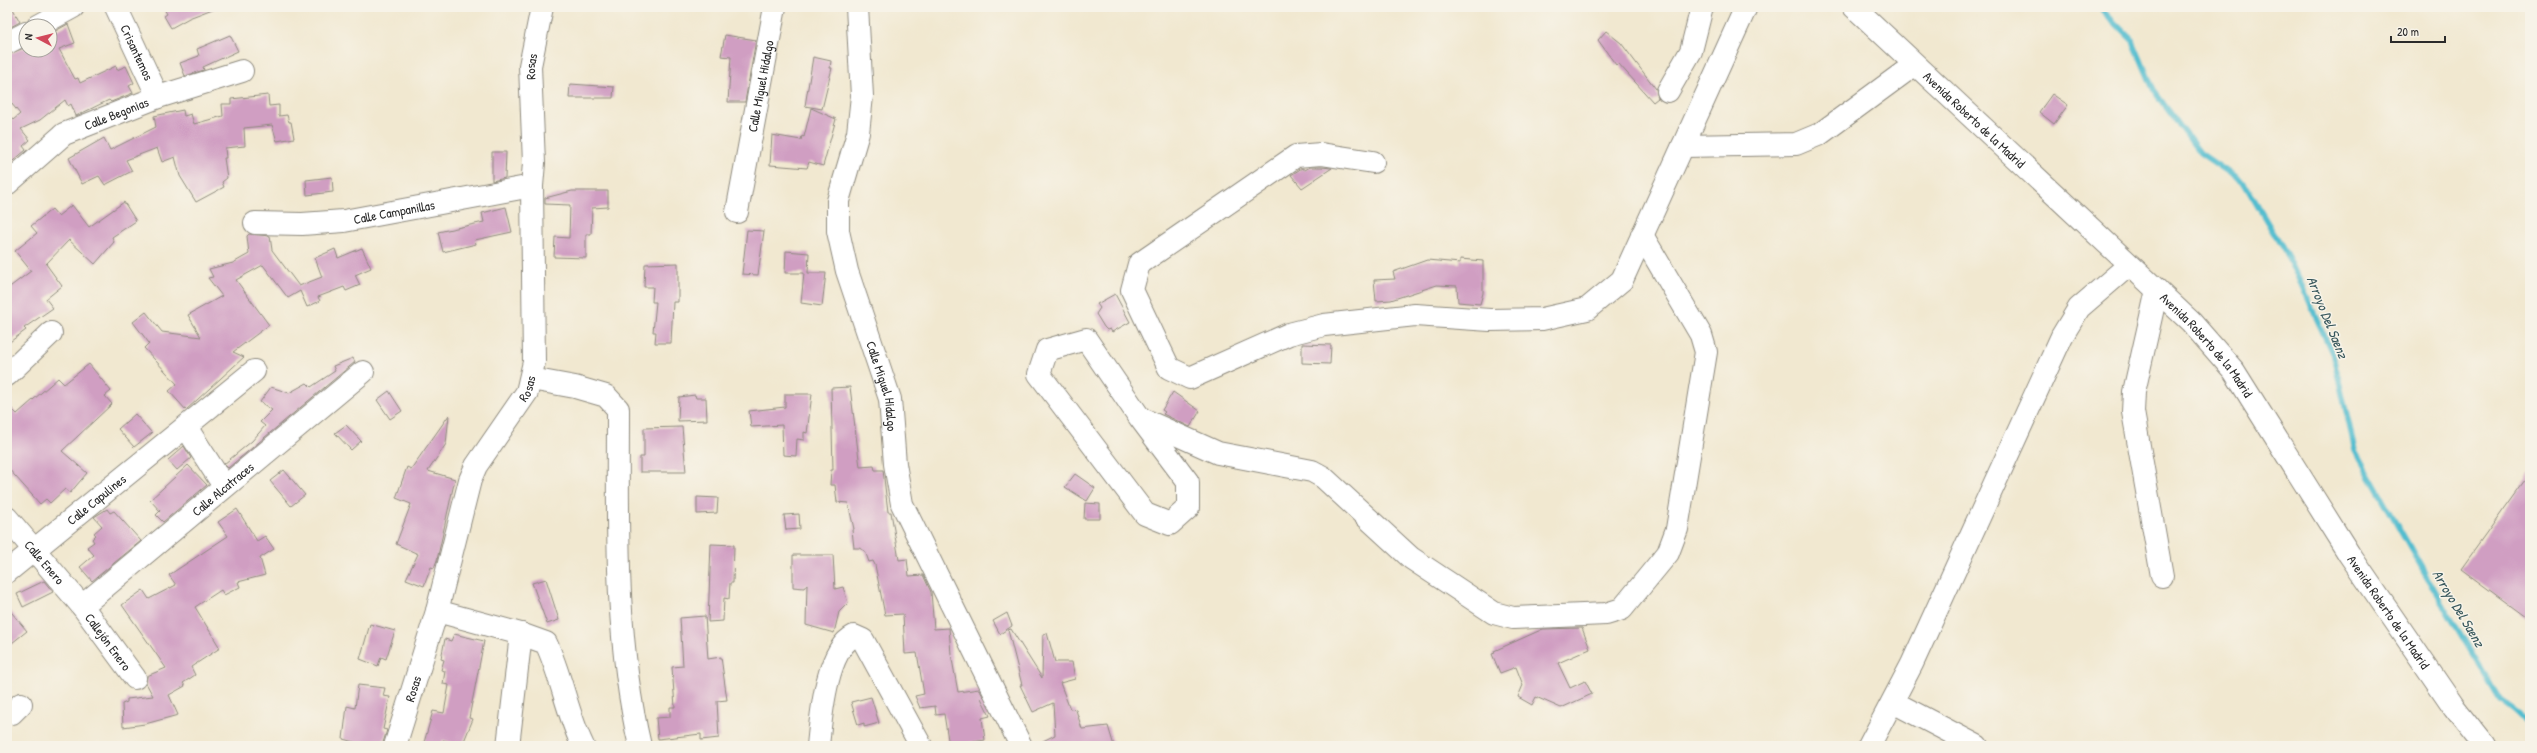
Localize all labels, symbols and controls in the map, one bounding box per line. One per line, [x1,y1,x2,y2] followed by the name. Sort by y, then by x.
[18,18,58,58] north arrow
[2391,18,2445,44] scale bar
[116,21,158,83] street label: Crisantemos
[2397,23,2419,40] text: 20 m
[21,33,35,41] text: N
[743,39,778,134] street label: Calle Miguel Hidalgo
[521,52,541,80] street label: Rosas
[1919,67,2030,172] street label: Avenida Roberto de la Madrid
[81,93,151,134] street label: Calle Begonias
[352,195,436,228] street label: Calle Campanillas
[2302,273,2353,362] water label: Arroyo Del Saenz
[2156,289,2257,401] street label: Avenida Roberto de la Madrid
[862,338,901,432] street label: Calle Miguel Hidalgo
[514,374,540,405] street label: Rosas
[188,458,258,520] street label: Calle Alcatraces
[63,470,130,529] street label: Calle Capulines
[21,536,69,588] street label: Calle Enero
[2343,552,2434,672] street label: Avenida Roberto de la Madrid
[2428,566,2490,652] water label: Arroyo Del Saenz
[81,609,136,674] street label: Callejón Enero
[400,673,425,704] street label: Rosas

